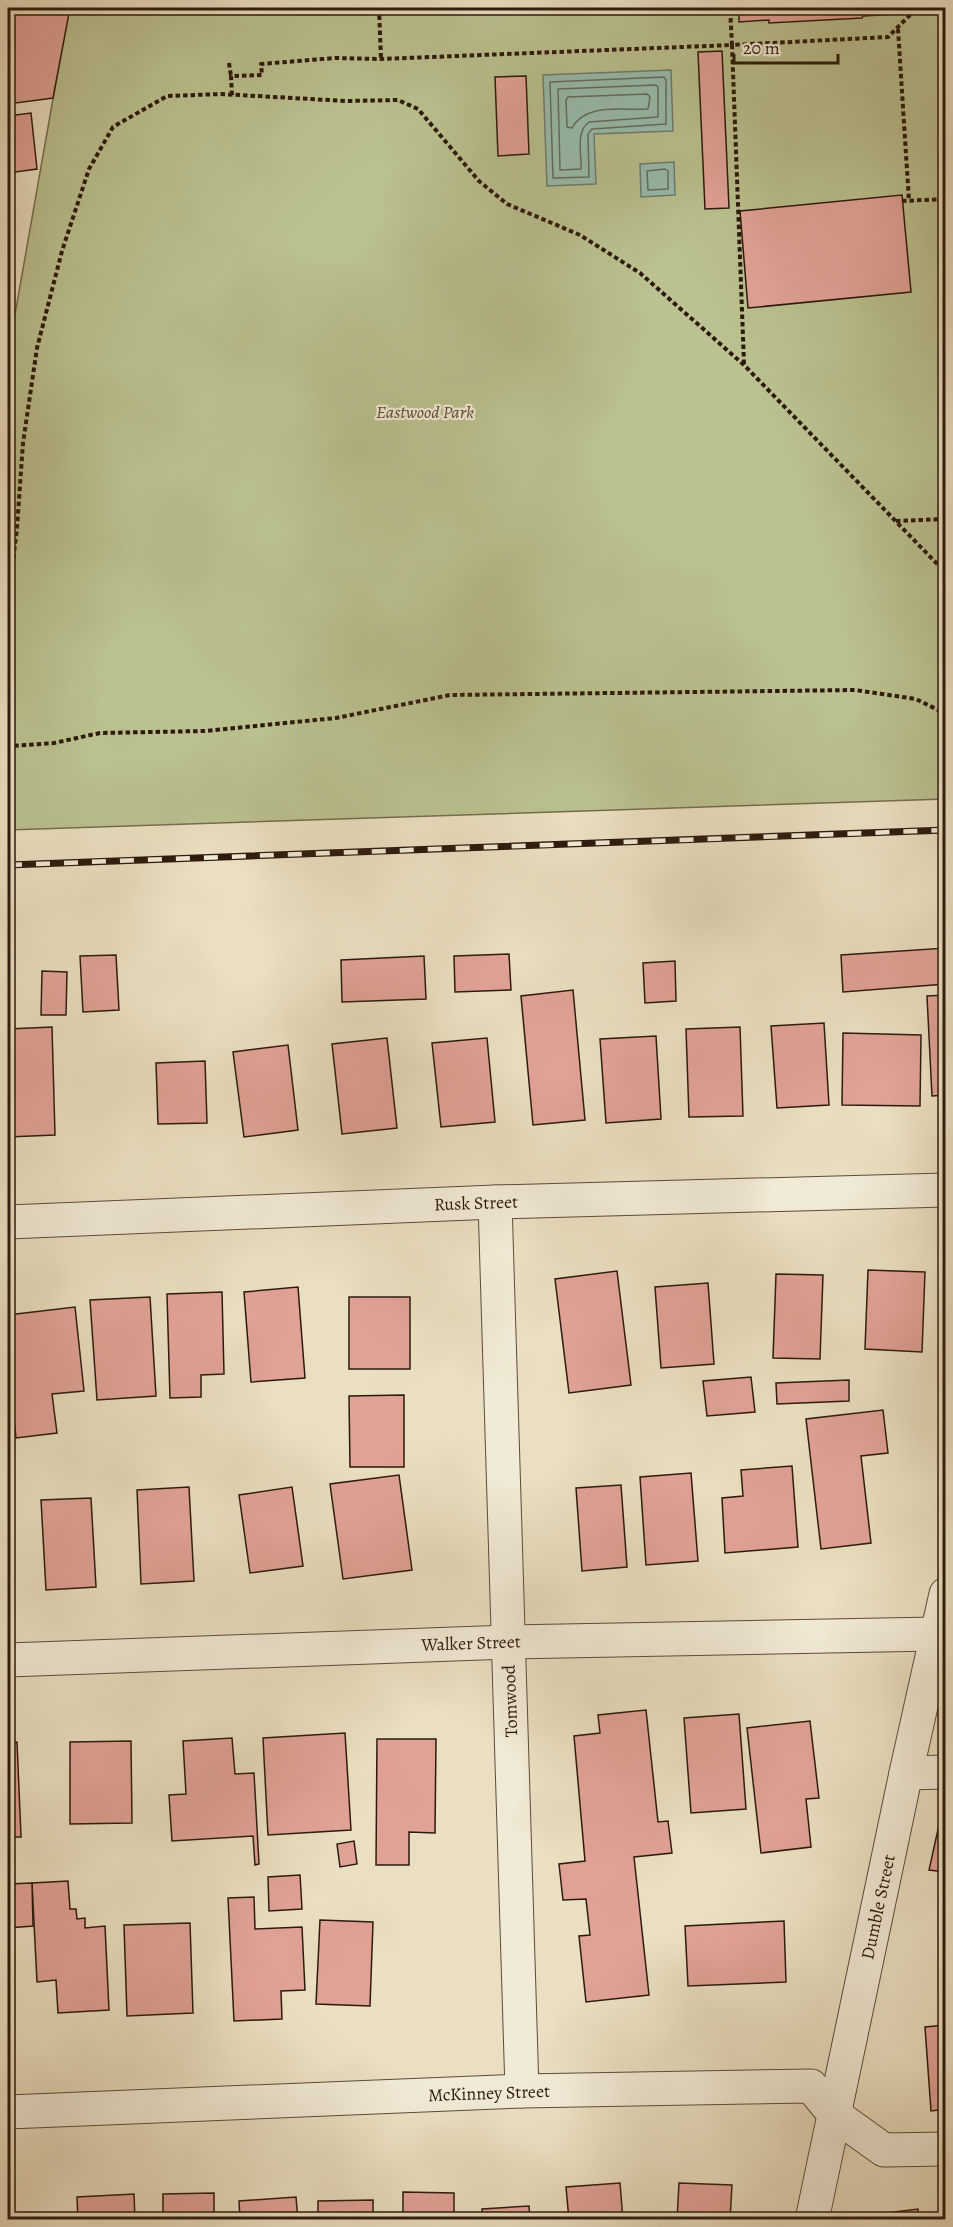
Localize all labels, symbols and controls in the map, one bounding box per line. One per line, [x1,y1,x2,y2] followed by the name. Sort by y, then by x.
[734,27,838,65] scale bar
[743,36,780,60] text: 20 m
[376,400,474,424] park label: Eastwood Park
[433,1190,519,1216] street label: Rusk Street
[420,1629,521,1657] street label: Walker Street
[497,1664,523,1738] street label: Tomwood
[855,1852,901,1962] street label: Dumble Street
[428,2079,550,2107] street label: McKinney Street

